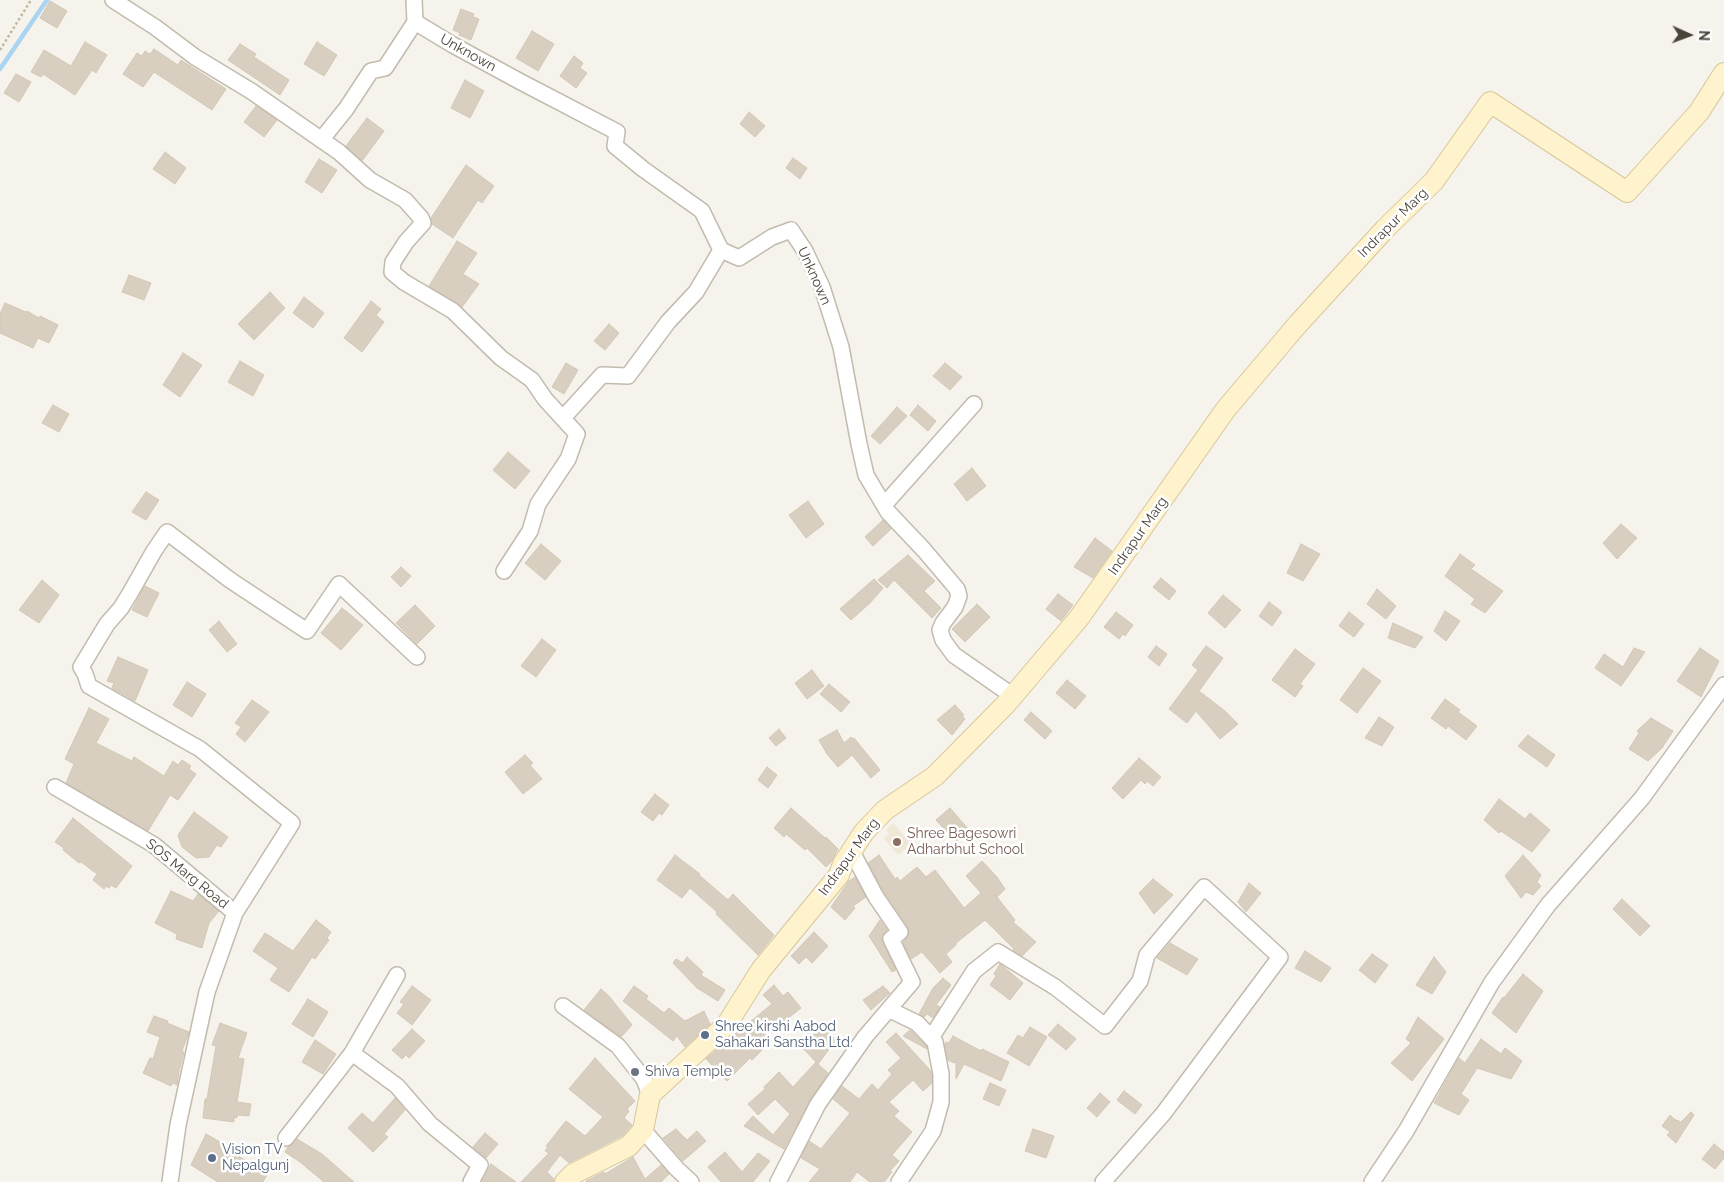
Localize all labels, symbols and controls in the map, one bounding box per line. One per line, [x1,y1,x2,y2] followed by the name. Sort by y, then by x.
[1664,10,1714,60] north arrow
[1696,30,1712,41] text: N
[437,31,499,75] street label: Unknown
[1355,185,1431,261] street label: Indrapur Marg
[794,244,834,308] street label: Unknown
[1105,494,1171,578] street label: Indrapur Marg
[815,815,883,899] street label: Indrapur Marg
[907,826,1024,859] place label: Shree Bagesowri Adharbhut School
[142,836,232,912] street label: SOS Marg Road
[891,836,903,848] marker: Shree Bagesowri Adharbhut School
[715,1019,853,1052] place label: Shree kirshi Aabod Sahakari Sanstha Ltd.
[699,1029,711,1041] marker: Shree kirshi Aabod Sahakari Sanstha Ltd.
[645,1064,732,1080] place label: Shiva Temple
[629,1066,641,1078] marker: Shiva Temple
[222,1142,289,1174] place label: Vision TV Nepalgunj
[206,1152,218,1164] marker: Vision TV Nepalgunj

